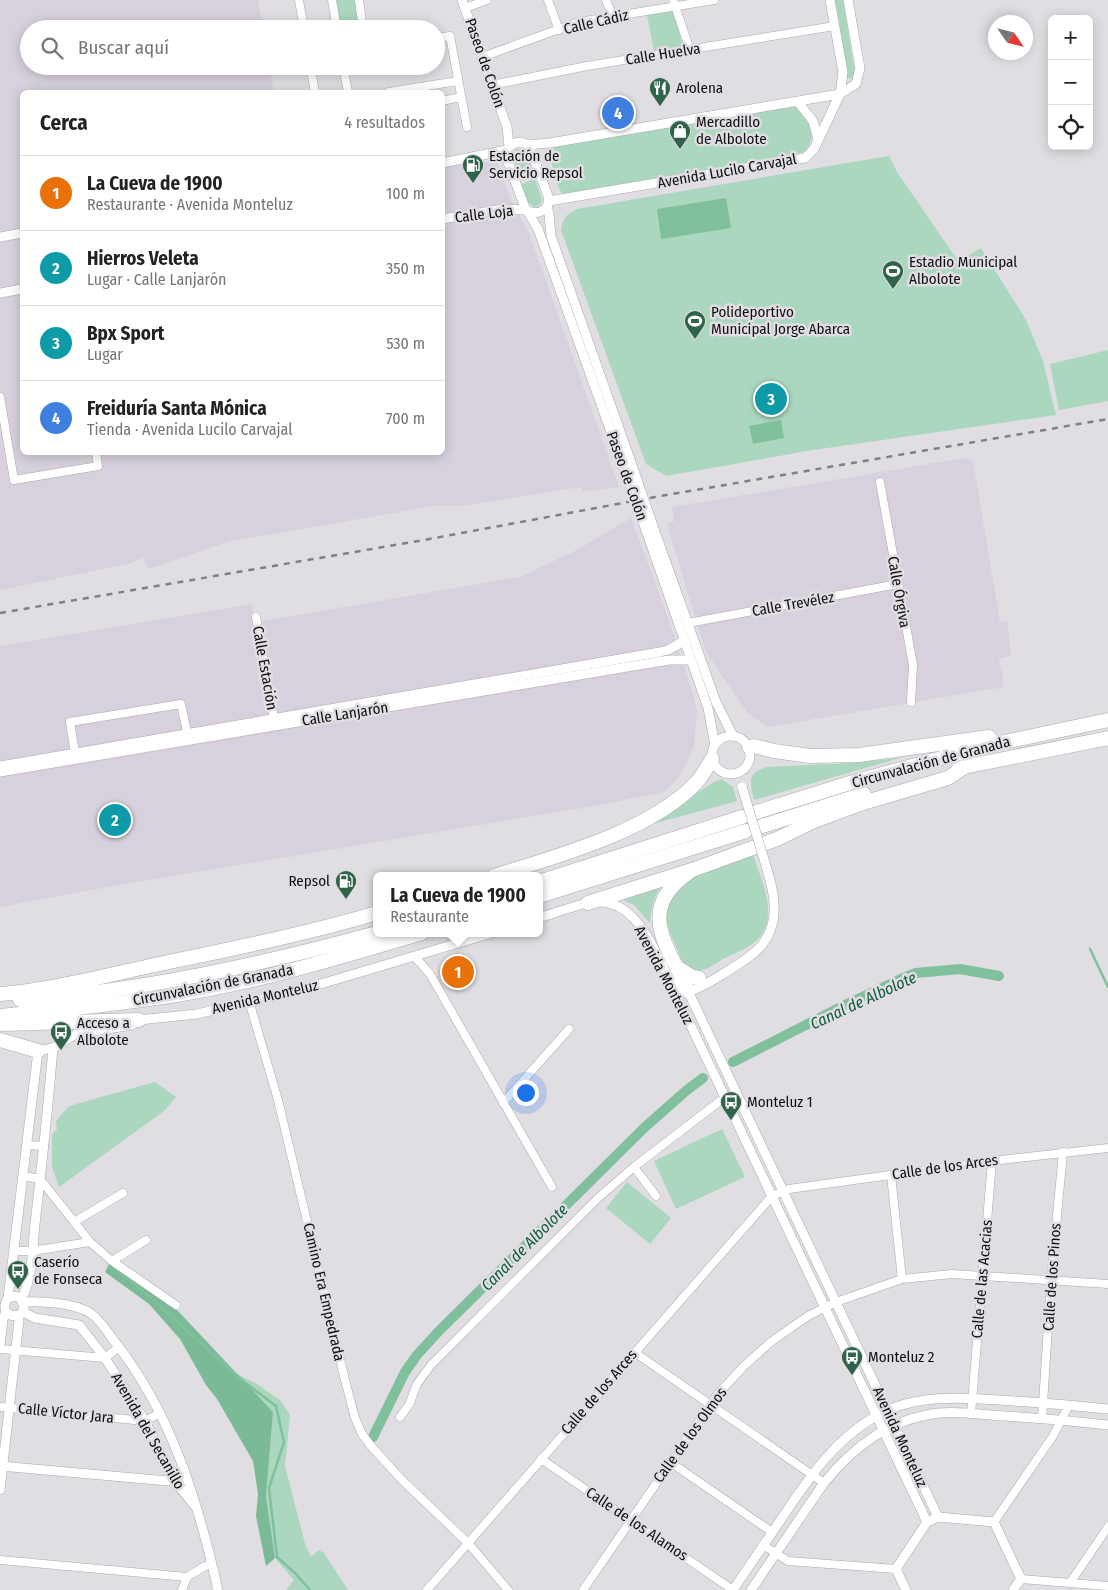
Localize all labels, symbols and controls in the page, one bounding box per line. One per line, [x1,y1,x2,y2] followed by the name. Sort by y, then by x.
[562,6,630,38] street label: Calle Cádiz
[988,15,1033,60] north arrow
[1048,15,1093,150] map controls
[1048,15,1093,60] button: +
[461,16,509,110] street label: Paseo de Colón
[20,20,445,75] search box
[38,34,66,62] icon: search
[78,36,169,59] text: Buscar aquí
[624,39,702,69] street label: Calle Huelva
[1048,60,1093,105] button: −
[648,76,672,107] restaurant icon: Arolena
[676,79,723,97] place label: Arolena
[602,94,634,132] pin: 4
[1048,105,1093,150] button: locate
[40,110,88,136] text: Cerca
[344,113,425,132] text: 4 resultados
[696,113,767,148] place label: Mercadillo de Albolote
[668,119,692,150] shop icon: Mercadillo de Albolote
[489,147,583,182] place label: Estación de Servicio Repsol
[656,150,798,192] street label: Avenida Lucilo Carvajal
[461,153,485,184] fuel station icon: Estación de Servicio Repsol
[87,172,223,195] text: La Cueva de 1900
[53,184,59,203] text: 1
[386,184,425,203] text: 100 m
[87,195,293,214] text: Restaurante · Avenida Monteluz
[454,201,514,227] street label: Calle Loja
[87,247,199,270] text: Hierros Veleta
[909,253,1017,288] place label: Estadio Municipal Albolote
[52,259,60,278] text: 2
[386,259,425,278] text: 350 m
[881,259,905,290] sports icon: Estadio Municipal Albolote
[87,270,227,289] text: Lugar · Calle Lanjarón
[711,303,850,338] place label: Polideportivo Municipal Jorge Abarca
[683,309,707,340] sports icon: Polideportivo Municipal Jorge Abarca
[87,322,165,345] text: Bpx Sport
[52,334,60,353] text: 3
[386,334,425,353] text: 530 m
[87,345,123,364] text: Lugar
[755,380,787,418] pin: 3
[87,397,267,420] text: Freiduría Santa Mónica
[52,409,60,428] text: 4
[386,409,425,428] text: 700 m
[87,420,292,439] text: Tienda · Avenida Lucilo Carvajal
[603,429,651,523] street label: Paseo de Colón
[884,555,914,629] street label: Calle Órgiva
[750,588,836,620] street label: Calle Trevélez
[249,625,281,711] street label: Calle Estación
[301,698,389,730] street label: Calle Lanjarón
[850,732,1012,792] street label: Circunvalación de Granada
[99,801,131,839] pin: 2
[334,869,358,900] fuel station icon: Repsol
[288,872,330,890] place label: Repsol
[373,872,543,937] popup
[390,884,526,907] text: La Cueva de 1900
[390,907,469,926] text: Restaurante
[631,923,698,1027] street label: Avenida Monteluz
[442,953,474,991] pin: 1
[131,961,295,1009] street label: Circunvalación de Granada
[807,967,920,1033] water label: Canal de Albolote
[210,976,320,1018] street label: Avenida Monteluz
[77,1014,130,1049] place label: Acceso a Albolote
[49,1020,73,1051] bus stop icon: Acceso a Albolote
[513,1080,539,1106] your location
[719,1090,743,1121] bus stop icon: Monteluz 1
[747,1093,813,1111] place label: Monteluz 1
[891,1151,999,1183] street label: Calle de los Arces
[477,1200,572,1295] water label: Canal de Albolote
[968,1219,996,1339] street label: Calle de las Acacias
[299,1221,349,1363] street label: Camino Era Empedrada
[1039,1223,1065,1331] street label: Calle de los Pinos
[34,1253,102,1288] place label: Caserío de Fonseca
[6,1259,30,1290] bus stop icon: Caserío de Fonseca
[840,1345,864,1376] bus stop icon: Monteluz 2
[557,1346,641,1438] street label: Calle de los Arces
[868,1348,935,1366] place label: Monteluz 2
[107,1370,189,1492] street label: Avenida del Secanillo
[649,1384,731,1486] street label: Calle de los Olmos
[869,1384,931,1490] street label: Avenida Monteluz
[17,1399,115,1427] street label: Calle Víctor Jara
[583,1483,691,1565] street label: Calle de los Alamos

